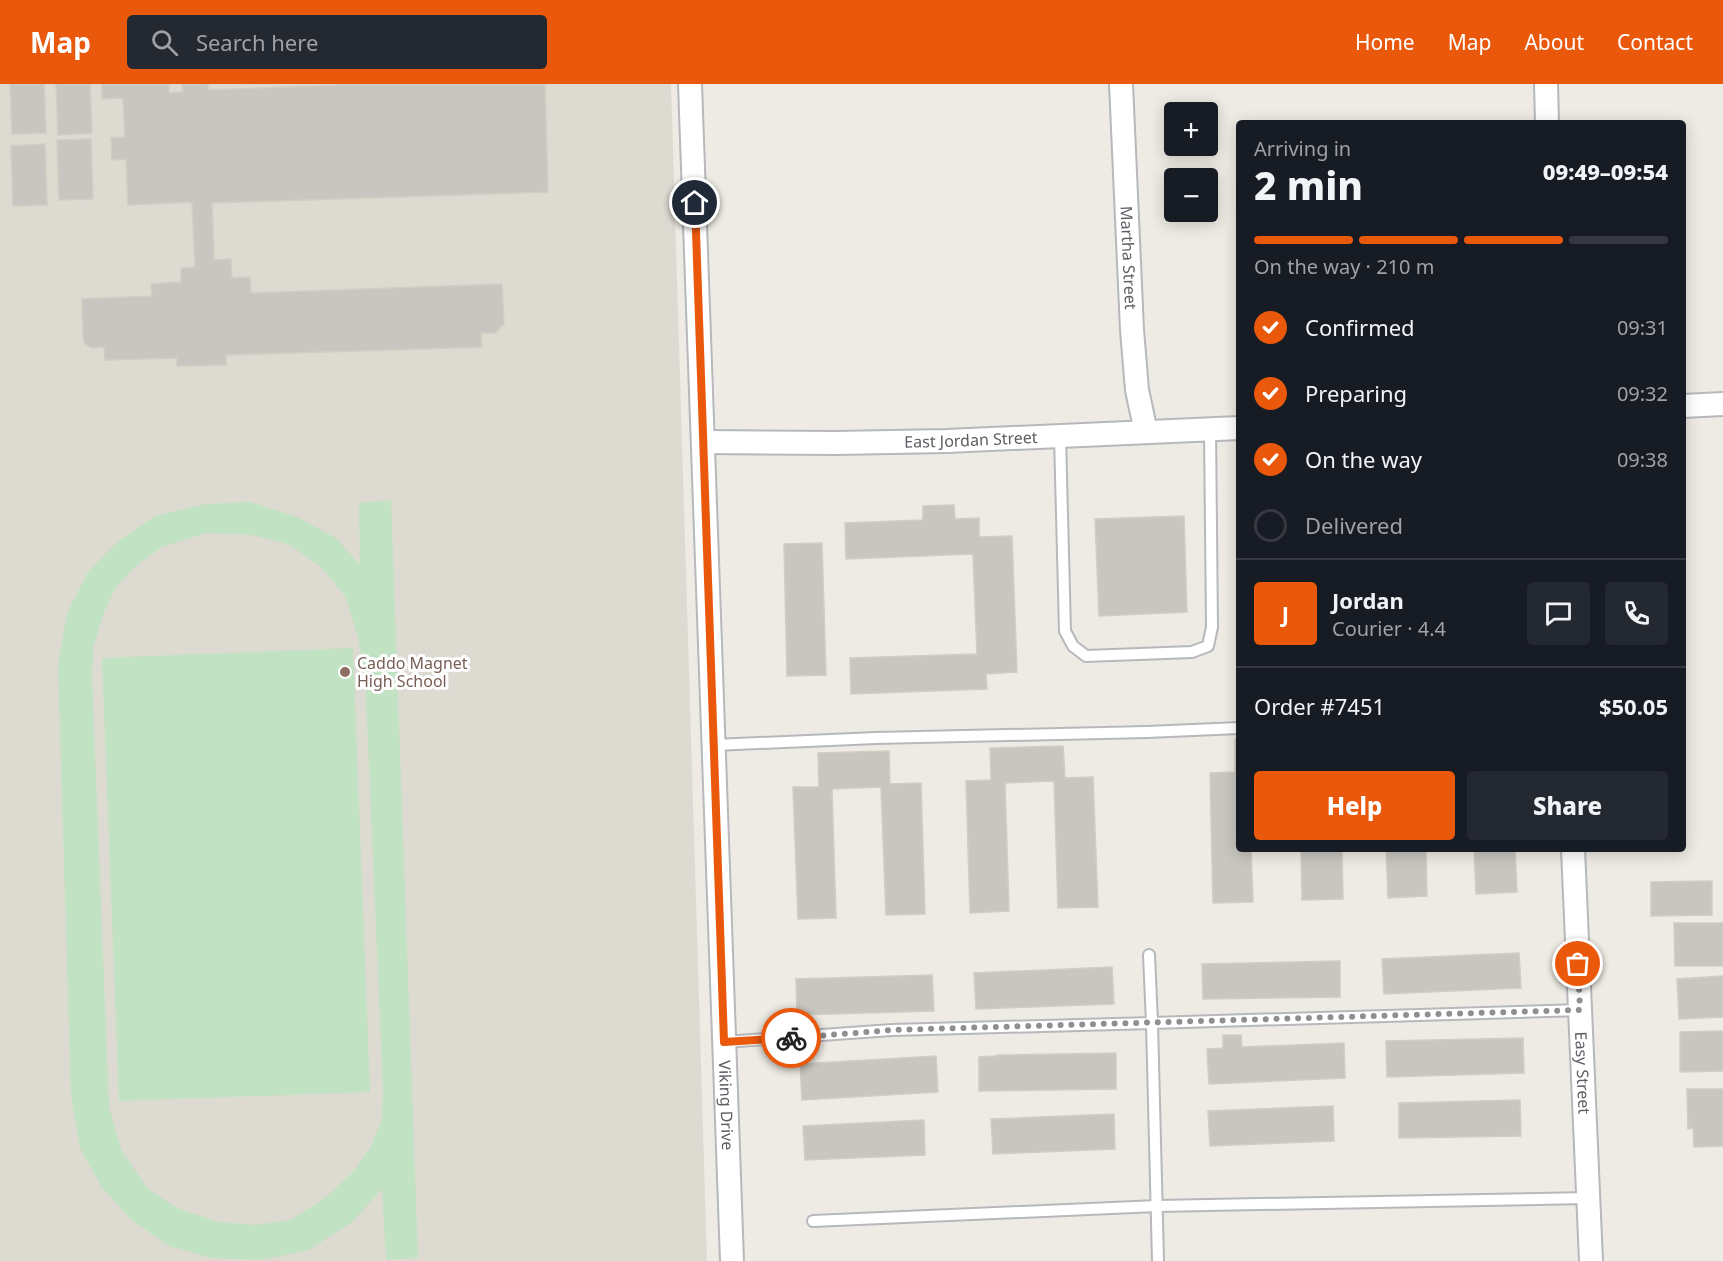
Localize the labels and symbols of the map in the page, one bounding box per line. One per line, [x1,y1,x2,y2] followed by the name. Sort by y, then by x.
[669,177,720,228] pin
[1115,206,1142,310] street label: Martha Street
[904,426,1038,453] street label: East Jordan Street
[357,652,468,692] place label: Caddo Magnet High School
[338,665,352,679] marker: Caddo Magnet High School
[1552,938,1603,989] pin
[761,1008,821,1068] courier
[1570,1031,1596,1115] street label: Easy Street
[714,1060,739,1151] street label: Viking Drive

